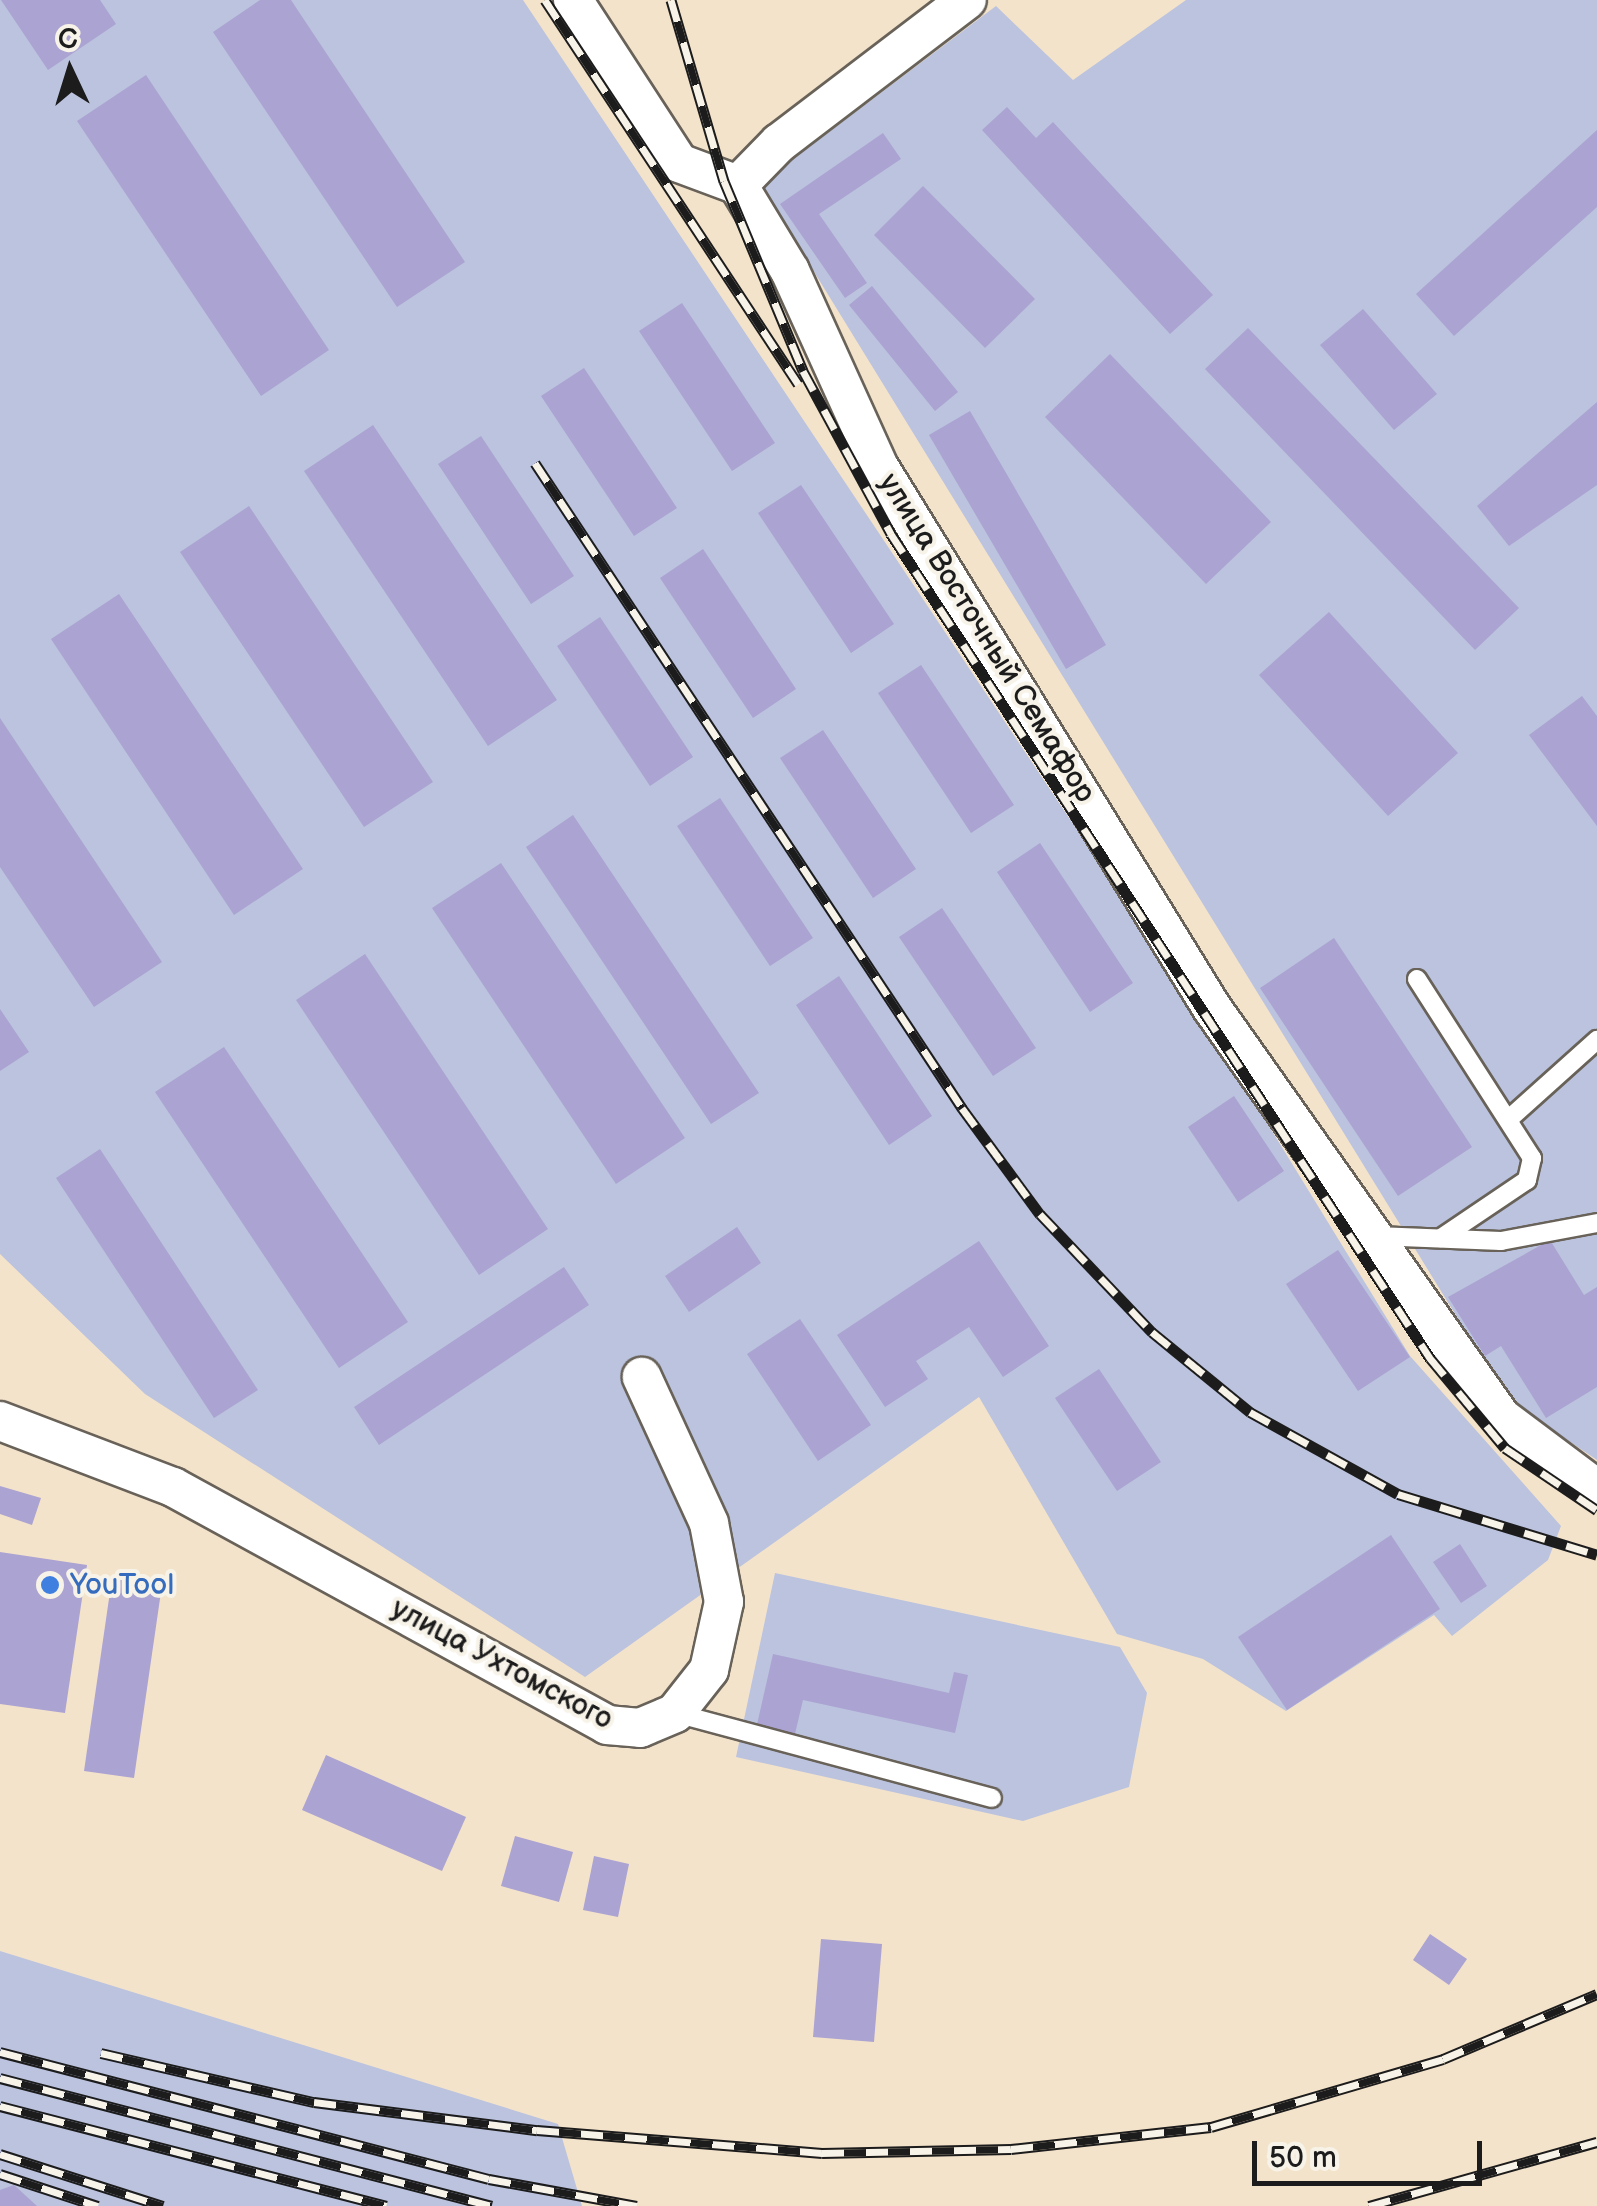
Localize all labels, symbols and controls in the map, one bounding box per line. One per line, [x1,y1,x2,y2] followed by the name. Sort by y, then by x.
[20,20,120,120] north arrow
[57,22,79,57] text: С
[871,467,1103,809] street label: улица Восточный Семафор
[70,1567,174,1603] place label: YouTool
[39,1574,61,1596] marker: YouTool
[385,1590,619,1738] street label: улица Ухтомского
[1257,2121,1487,2183] scale bar
[1269,2140,1337,2176] text: 50 m

